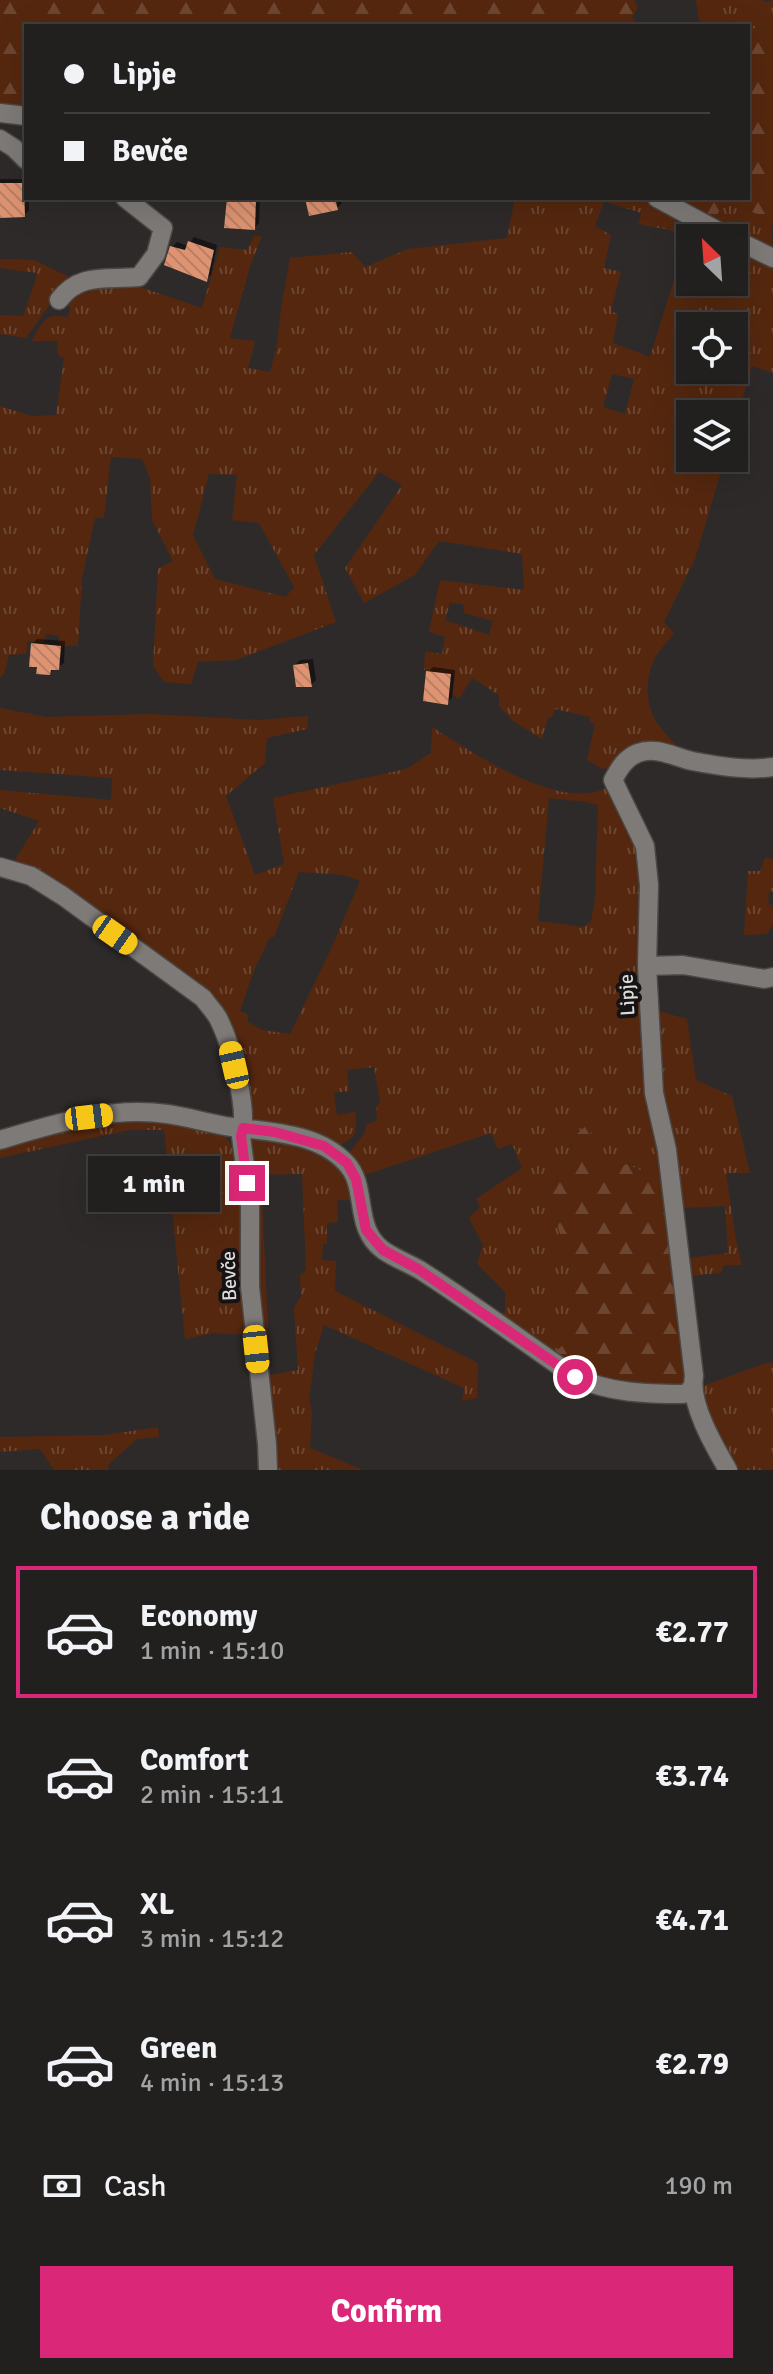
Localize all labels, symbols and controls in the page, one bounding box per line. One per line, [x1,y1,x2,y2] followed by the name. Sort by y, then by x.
[112,56,176,93] text: Lipje
[112,133,188,170] text: Bevče
[676,224,748,296] north arrow
[676,224,748,472] map controls
[676,312,748,384] button: locate
[676,400,748,472] button: layers
[88,911,142,959] car
[613,974,641,1016] street label: Lipje
[217,1039,251,1091] car
[64,1102,114,1132] car
[87,1155,219,1211] callout: 1 min
[229,1165,265,1201] route end
[123,1168,185,1200] text: 1 min
[216,1251,242,1301] street label: Bevče
[242,1324,270,1374] car
[557,1359,593,1395] route start
[40,1495,250,1540] text: Choose a ride
[44,1596,116,1668] icon: car
[140,1598,257,1635] text: Economy
[656,1614,729,1651] text: €2.77
[140,1635,284,1667] text: 1 min · 15:10
[44,1740,116,1812] icon: car
[140,1742,249,1779] text: Comfort
[656,1758,729,1795] text: €3.74
[140,1779,284,1811] text: 2 min · 15:11
[44,1884,116,1956] icon: car
[140,1886,174,1923] text: XL
[656,1902,729,1939] text: €4.71
[140,1923,284,1955] text: 3 min · 15:12
[44,2028,116,2100] icon: car
[140,2030,217,2067] text: Green
[656,2046,729,2083] text: €2.79
[140,2067,284,2099] text: 4 min · 15:13
[40,2164,84,2208] icon: cash
[104,2168,167,2205] text: Cash
[664,2170,733,2202] text: 190 m
[40,2266,733,2358] button: Confirm

